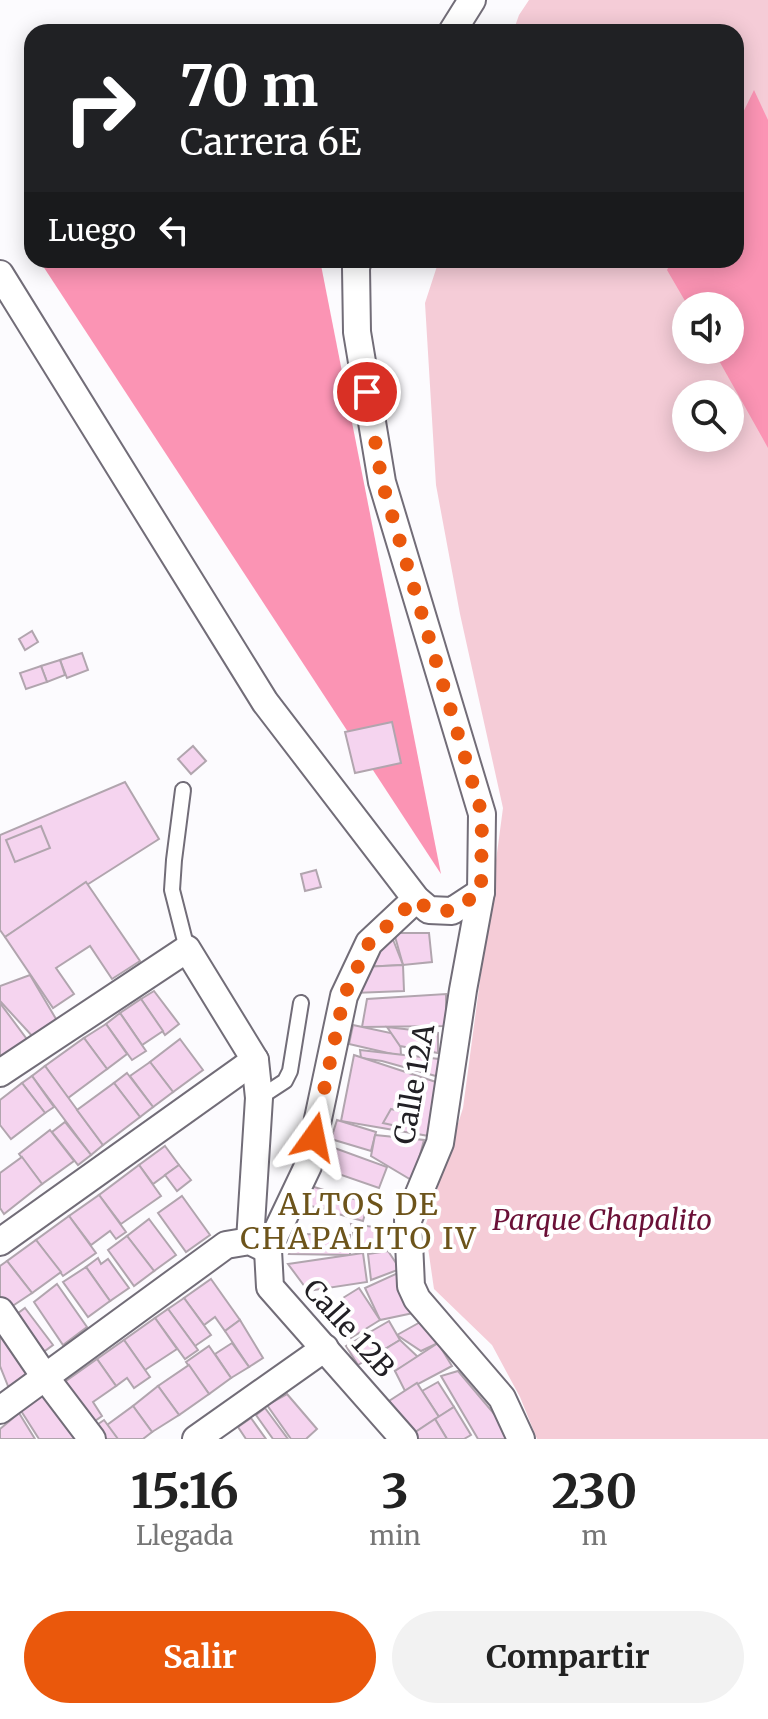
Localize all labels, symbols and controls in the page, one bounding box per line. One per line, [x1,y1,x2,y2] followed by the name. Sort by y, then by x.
[180,51,318,121] text: 70 m
[48,56,152,160] icon: right
[180,120,361,165] text: Carrera 6E
[152,208,196,252] icon: left
[48,211,136,249] text: Luego
[672,292,744,452] map controls
[672,292,744,364] button: sound
[333,358,401,426] pin
[345,370,389,414] icon: arrive
[672,380,744,452] button: search
[386,1021,442,1147] street label: Calle 12A
[272,1095,356,1179] position arrow
[240,1185,478,1257] district label: ALTOS DE CHAPALITO IV
[492,1202,712,1238] park label: Parque Chapalito
[296,1271,402,1385] street label: Calle 12B
[131,1461,239,1521] text: 15:16
[381,1461,409,1521] text: 3
[551,1461,637,1521] text: 230
[136,1519,233,1552] text: Llegada
[369,1519,421,1552] text: min
[581,1519,607,1552] text: m
[24,1611,376,1703] button: Salir
[392,1611,744,1703] button: Compartir

